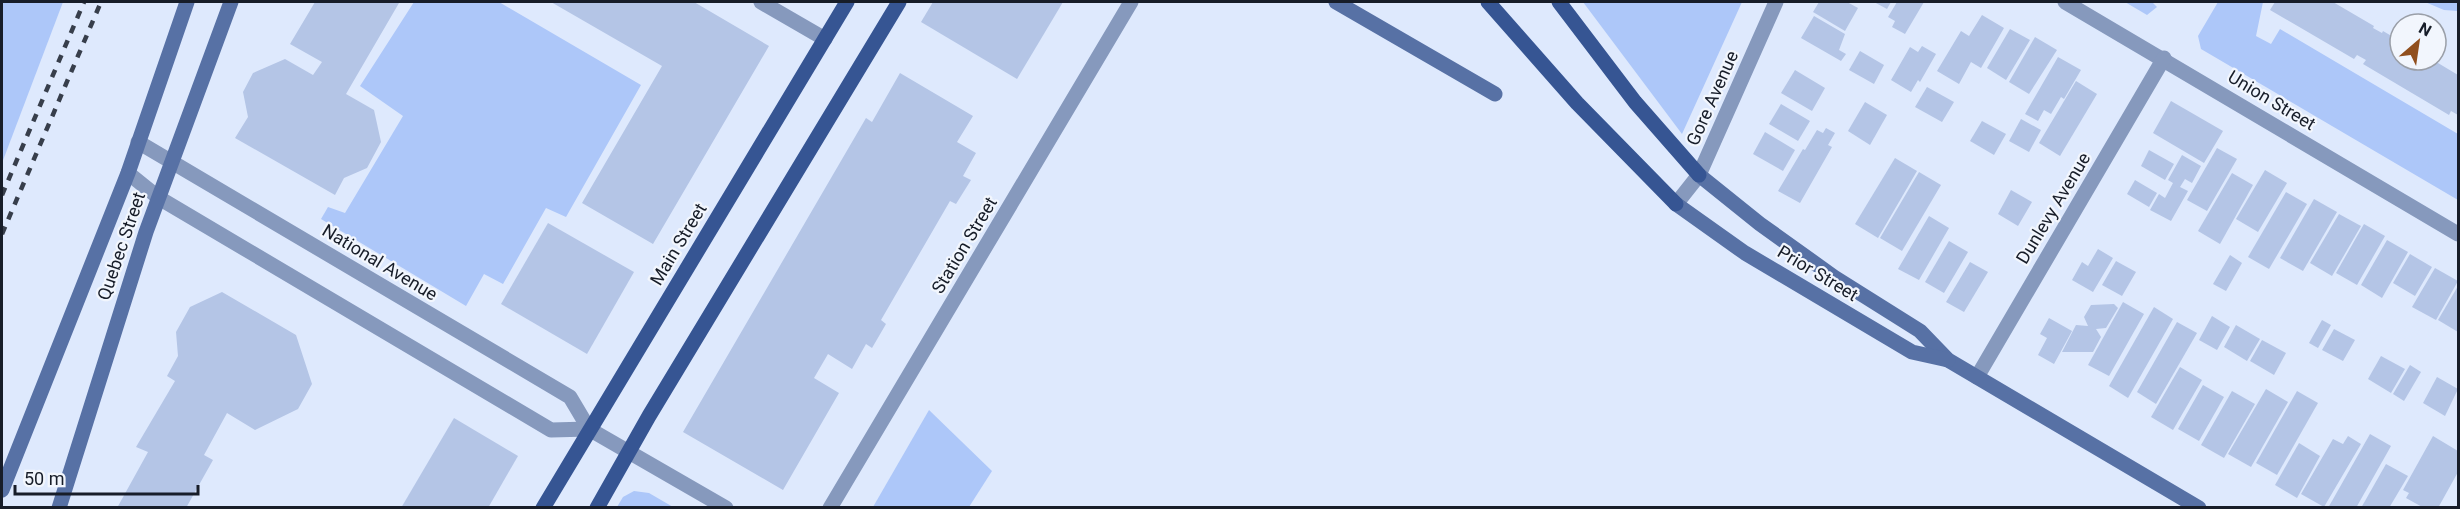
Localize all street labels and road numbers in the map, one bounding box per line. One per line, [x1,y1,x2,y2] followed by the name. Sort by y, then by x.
[1682,47,1742,149] street label: Gore Avenue
[2225,66,2320,134] street label: Union Street
[2012,149,2094,267] street label: Dunlevy Avenue
[93,189,149,303] street label: Quebec Street
[927,193,1001,297] street label: Station Street
[645,199,711,289] street label: Main Street
[319,219,441,305] street label: National Avenue
[1774,241,1862,305] street label: Prior Street

